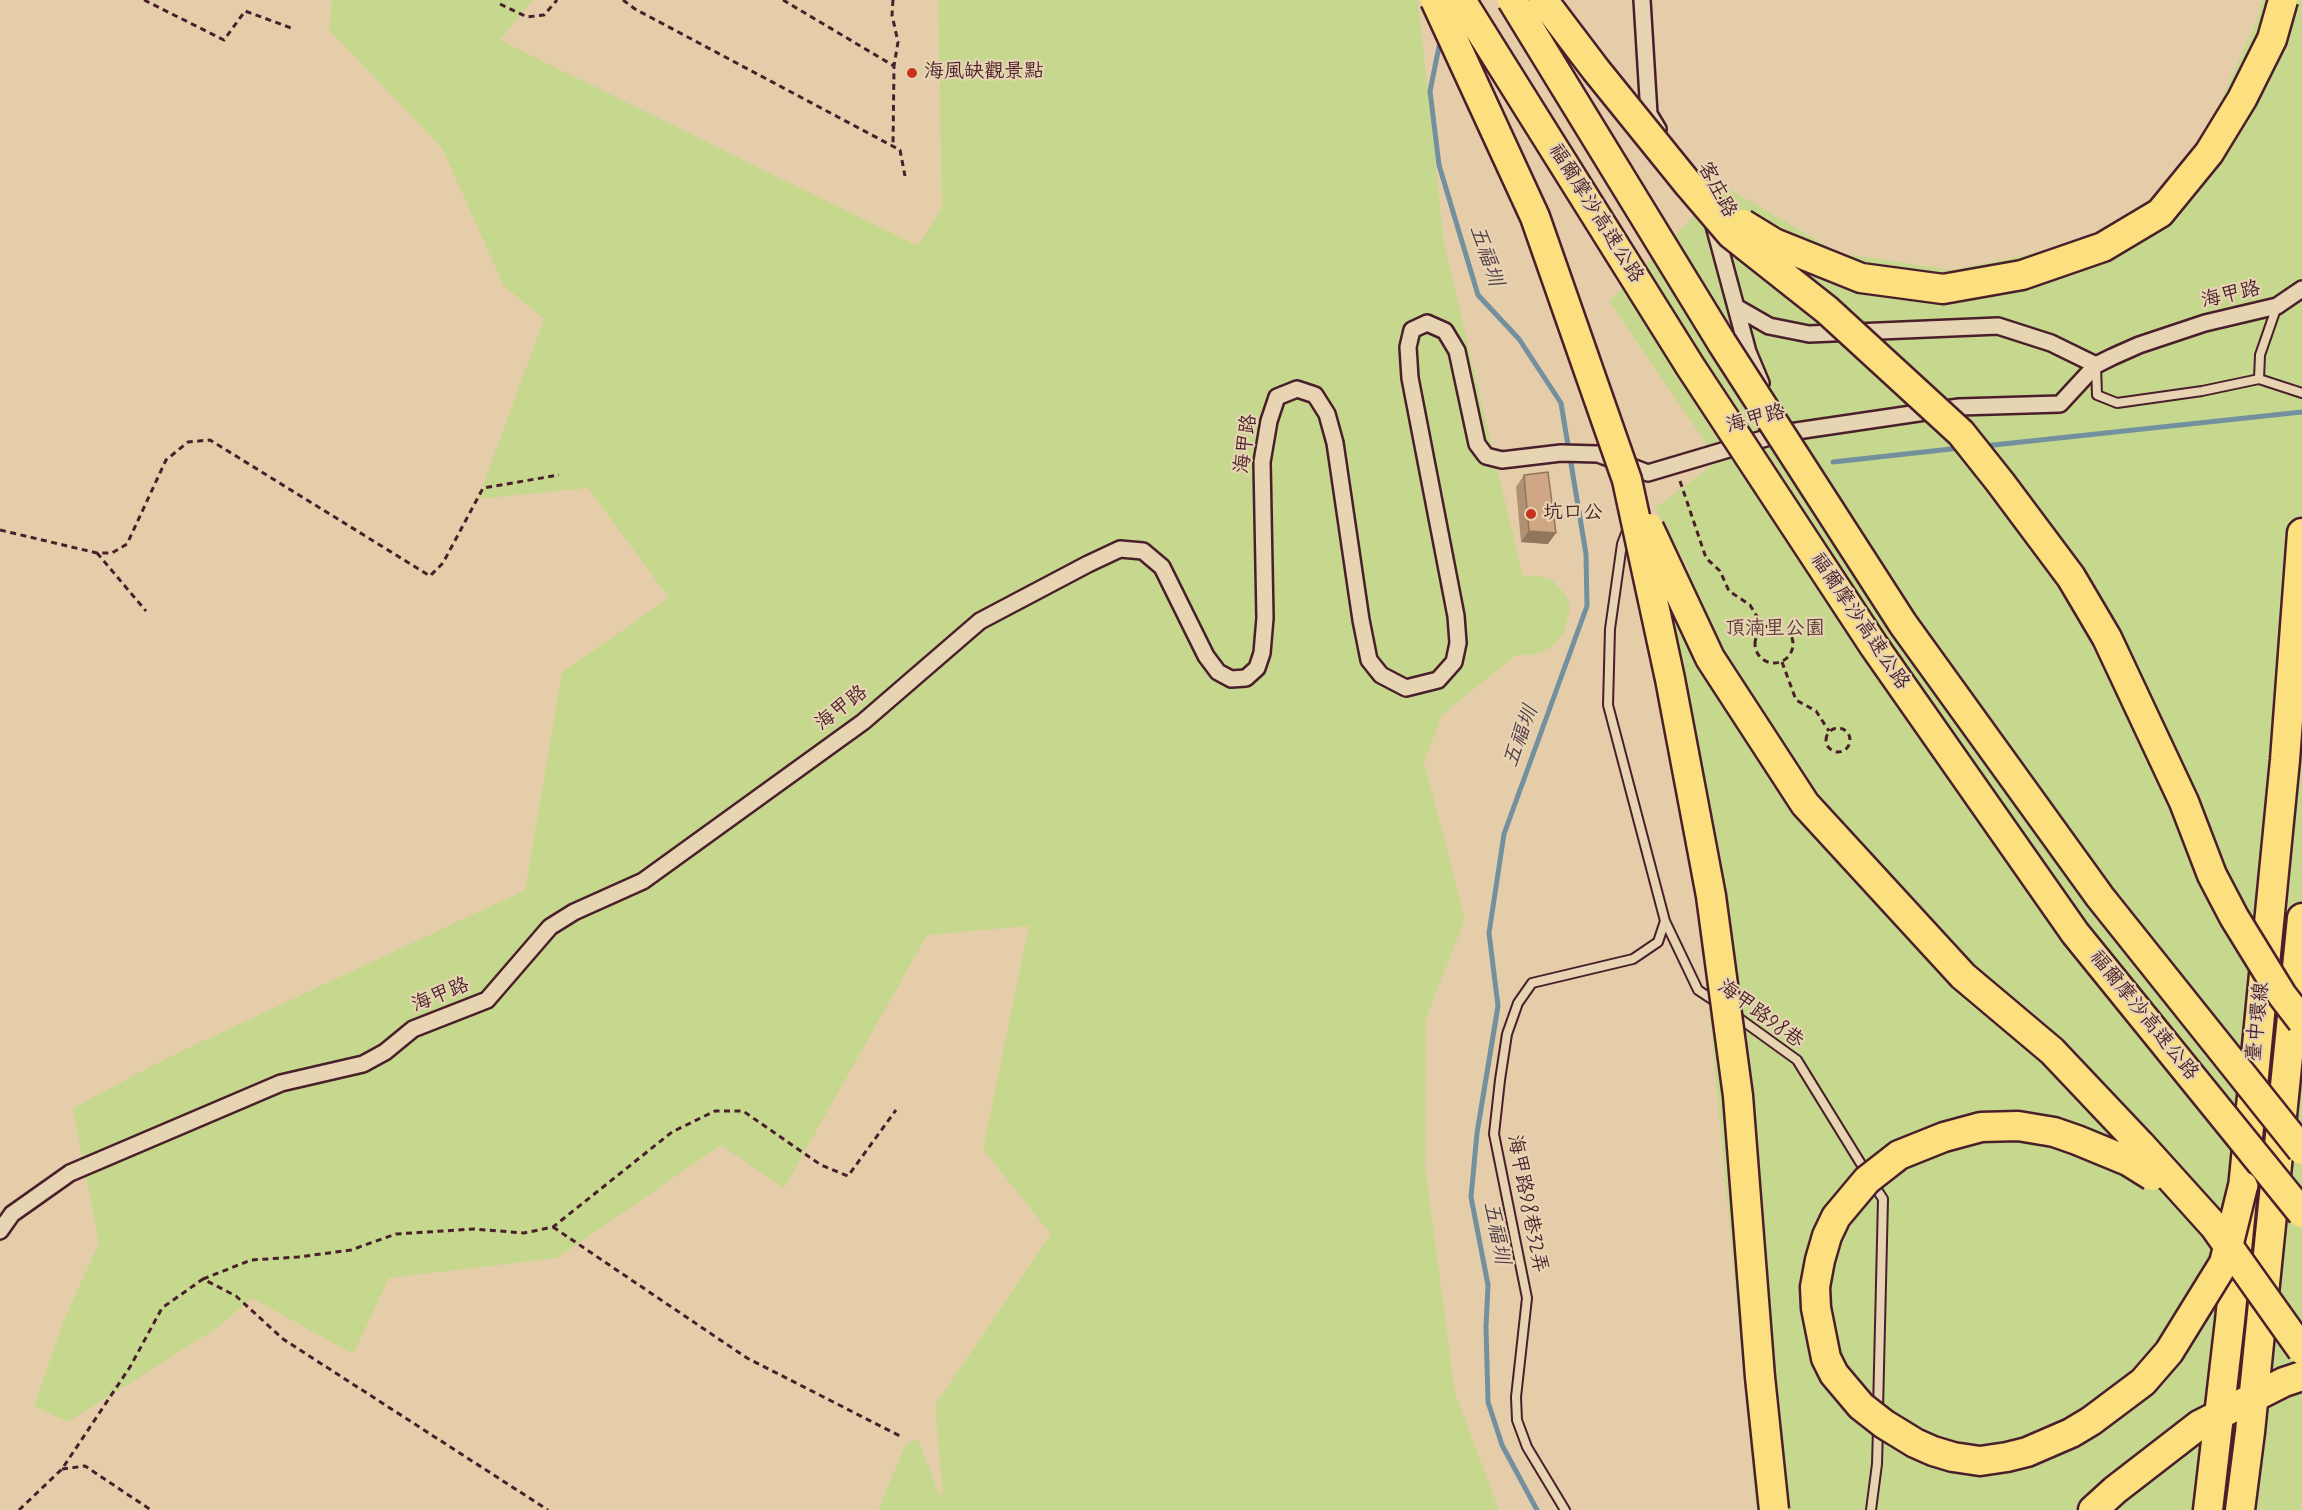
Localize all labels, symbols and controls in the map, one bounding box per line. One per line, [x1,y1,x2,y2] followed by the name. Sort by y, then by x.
[924,61,1044,85] place label: 海風缺觀景點
[905,66,919,80] marker: 海風缺觀景點
[1542,140,1648,288] street label: 福爾摩沙高速公路
[1691,158,1741,222] street label: 客庄路
[1463,222,1507,290] water label: 五福圳
[2199,278,2263,314] street label: 海甲路
[1724,401,1788,439] street label: 海甲路
[1231,413,1263,475] street label: 海甲路
[1543,502,1603,526] place label: 坑口公
[1524,507,1538,521] marker: 坑口公
[1804,549,1914,695] street label: 福爾摩沙高速公路
[1725,618,1825,642] park label: 頂湳里公園
[811,681,873,737] street label: 海甲路
[1499,703,1545,771] water label: 五福圳
[2083,946,2203,1086] street label: 福爾摩沙高速公路
[409,974,473,1018] street label: 海甲路
[1712,976,1808,1054] street label: 海甲路98巷
[2243,981,2275,1063] street label: 臺中環線
[1501,1133,1551,1275] street label: 海甲路98巷32弄
[1477,1200,1513,1266] water label: 五福圳

